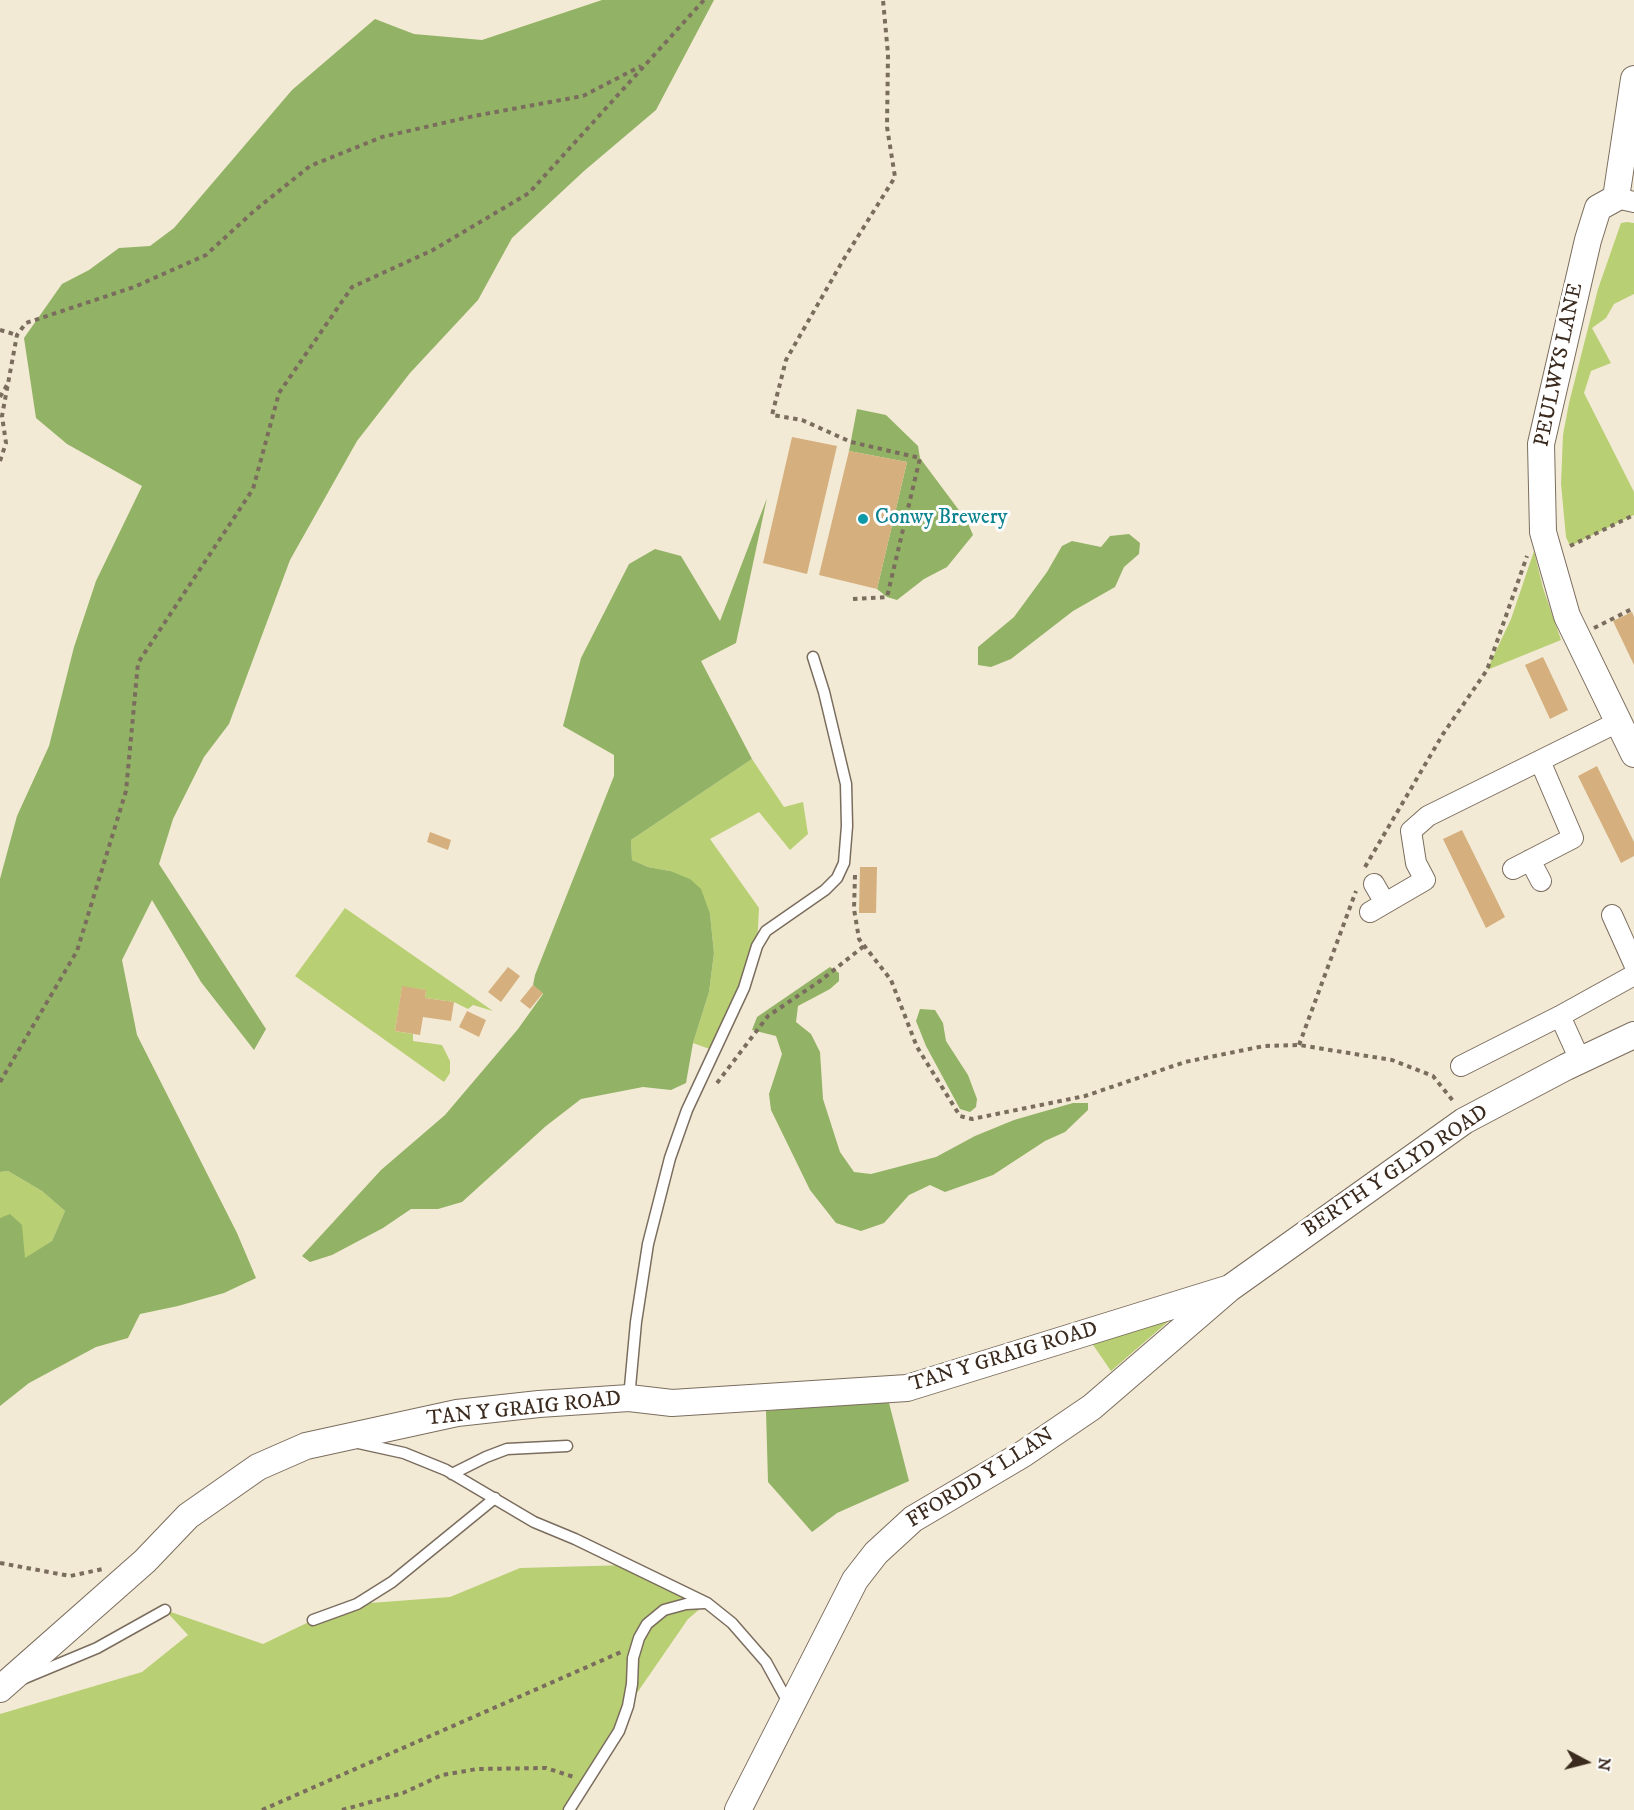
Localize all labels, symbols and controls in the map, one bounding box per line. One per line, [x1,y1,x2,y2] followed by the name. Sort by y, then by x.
[1530,281,1590,449] street label: PEULWYS LANE
[875,506,1007,532] place label: Conwy Brewery
[856,512,870,526] marker: Conwy Brewery
[1298,1101,1494,1243] street label: BERTH Y GLYD ROAD
[907,1317,1101,1399] street label: TAN Y GRAIG ROAD
[426,1387,622,1433] street label: TAN Y GRAIG ROAD
[903,1424,1059,1534] street label: FFORDD Y LLAN
[1556,1732,1616,1792] north arrow
[1593,1756,1615,1772] text: N

